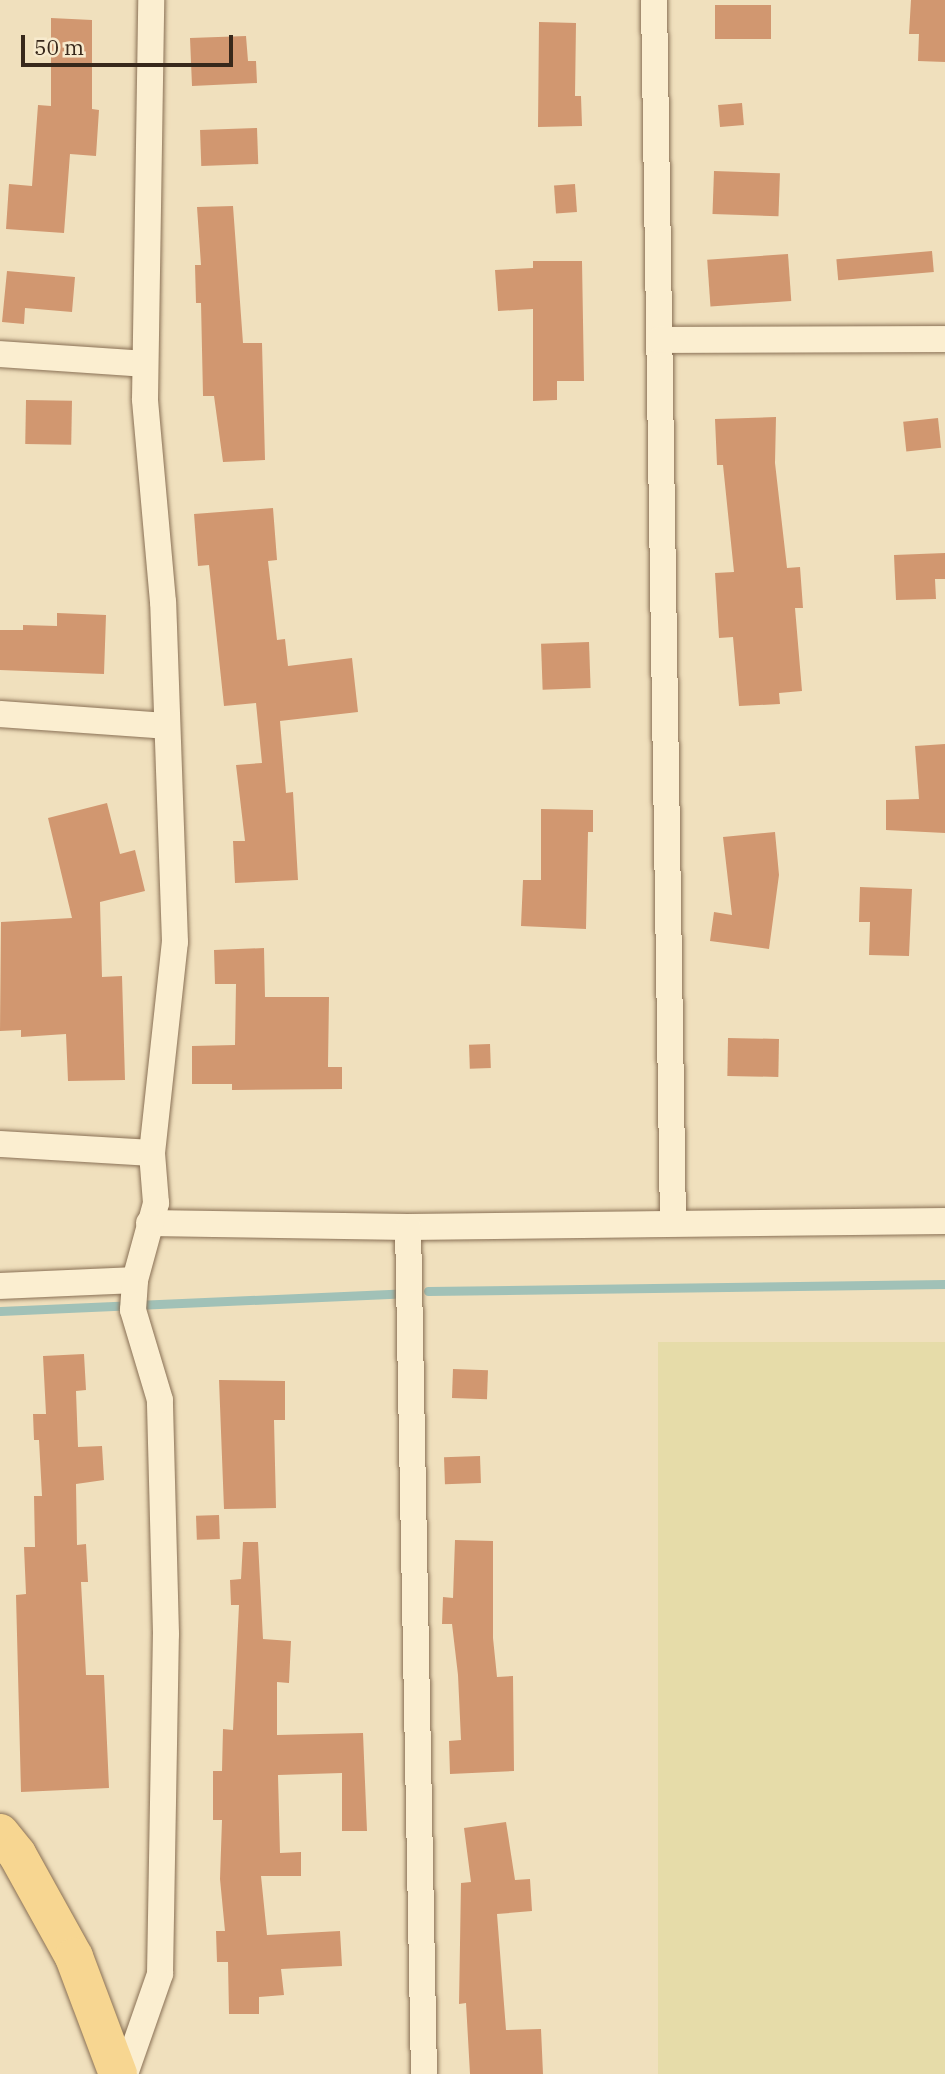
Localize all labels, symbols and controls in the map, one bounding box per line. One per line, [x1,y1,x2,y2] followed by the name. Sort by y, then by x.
[24,21,236,65] scale bar
[34,33,84,61] text: 50 m

